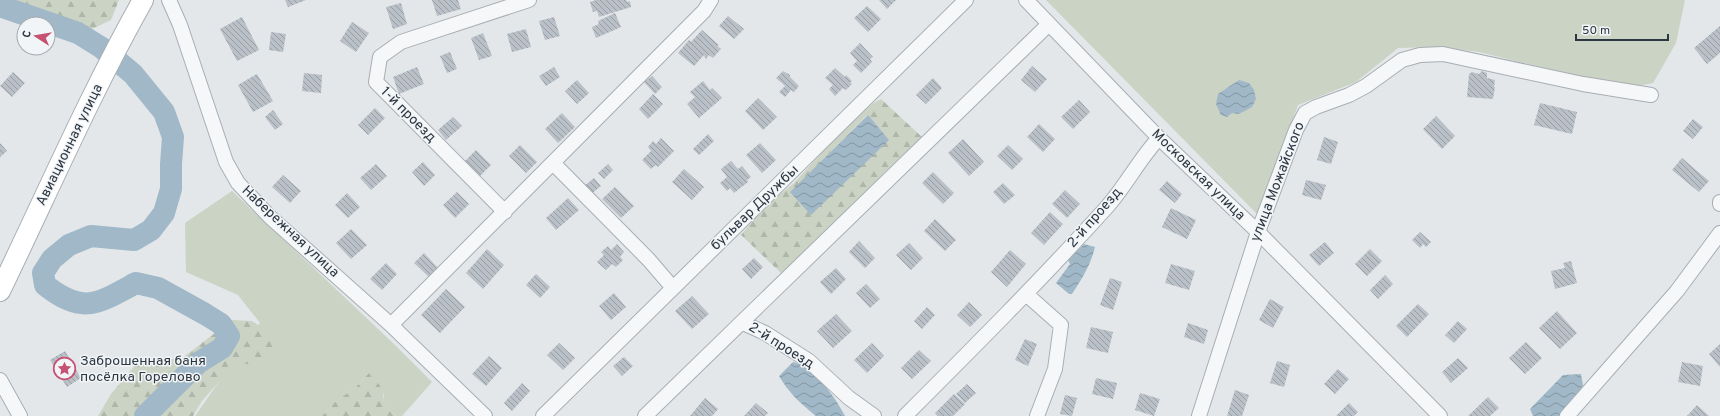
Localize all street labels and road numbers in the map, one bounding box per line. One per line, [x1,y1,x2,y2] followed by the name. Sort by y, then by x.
[33,81,107,209] street label: Авиационная улица
[377,84,439,146] street label: 1-й проезд
[1247,120,1309,244] street label: улица Можайского
[1148,126,1248,224] street label: Московская улица
[708,162,802,254] street label: бульвар Дружбы
[238,182,342,282] street label: Набережная улица
[1064,184,1126,252] street label: 2-й проезд
[745,319,817,373] street label: 2-й проезд

